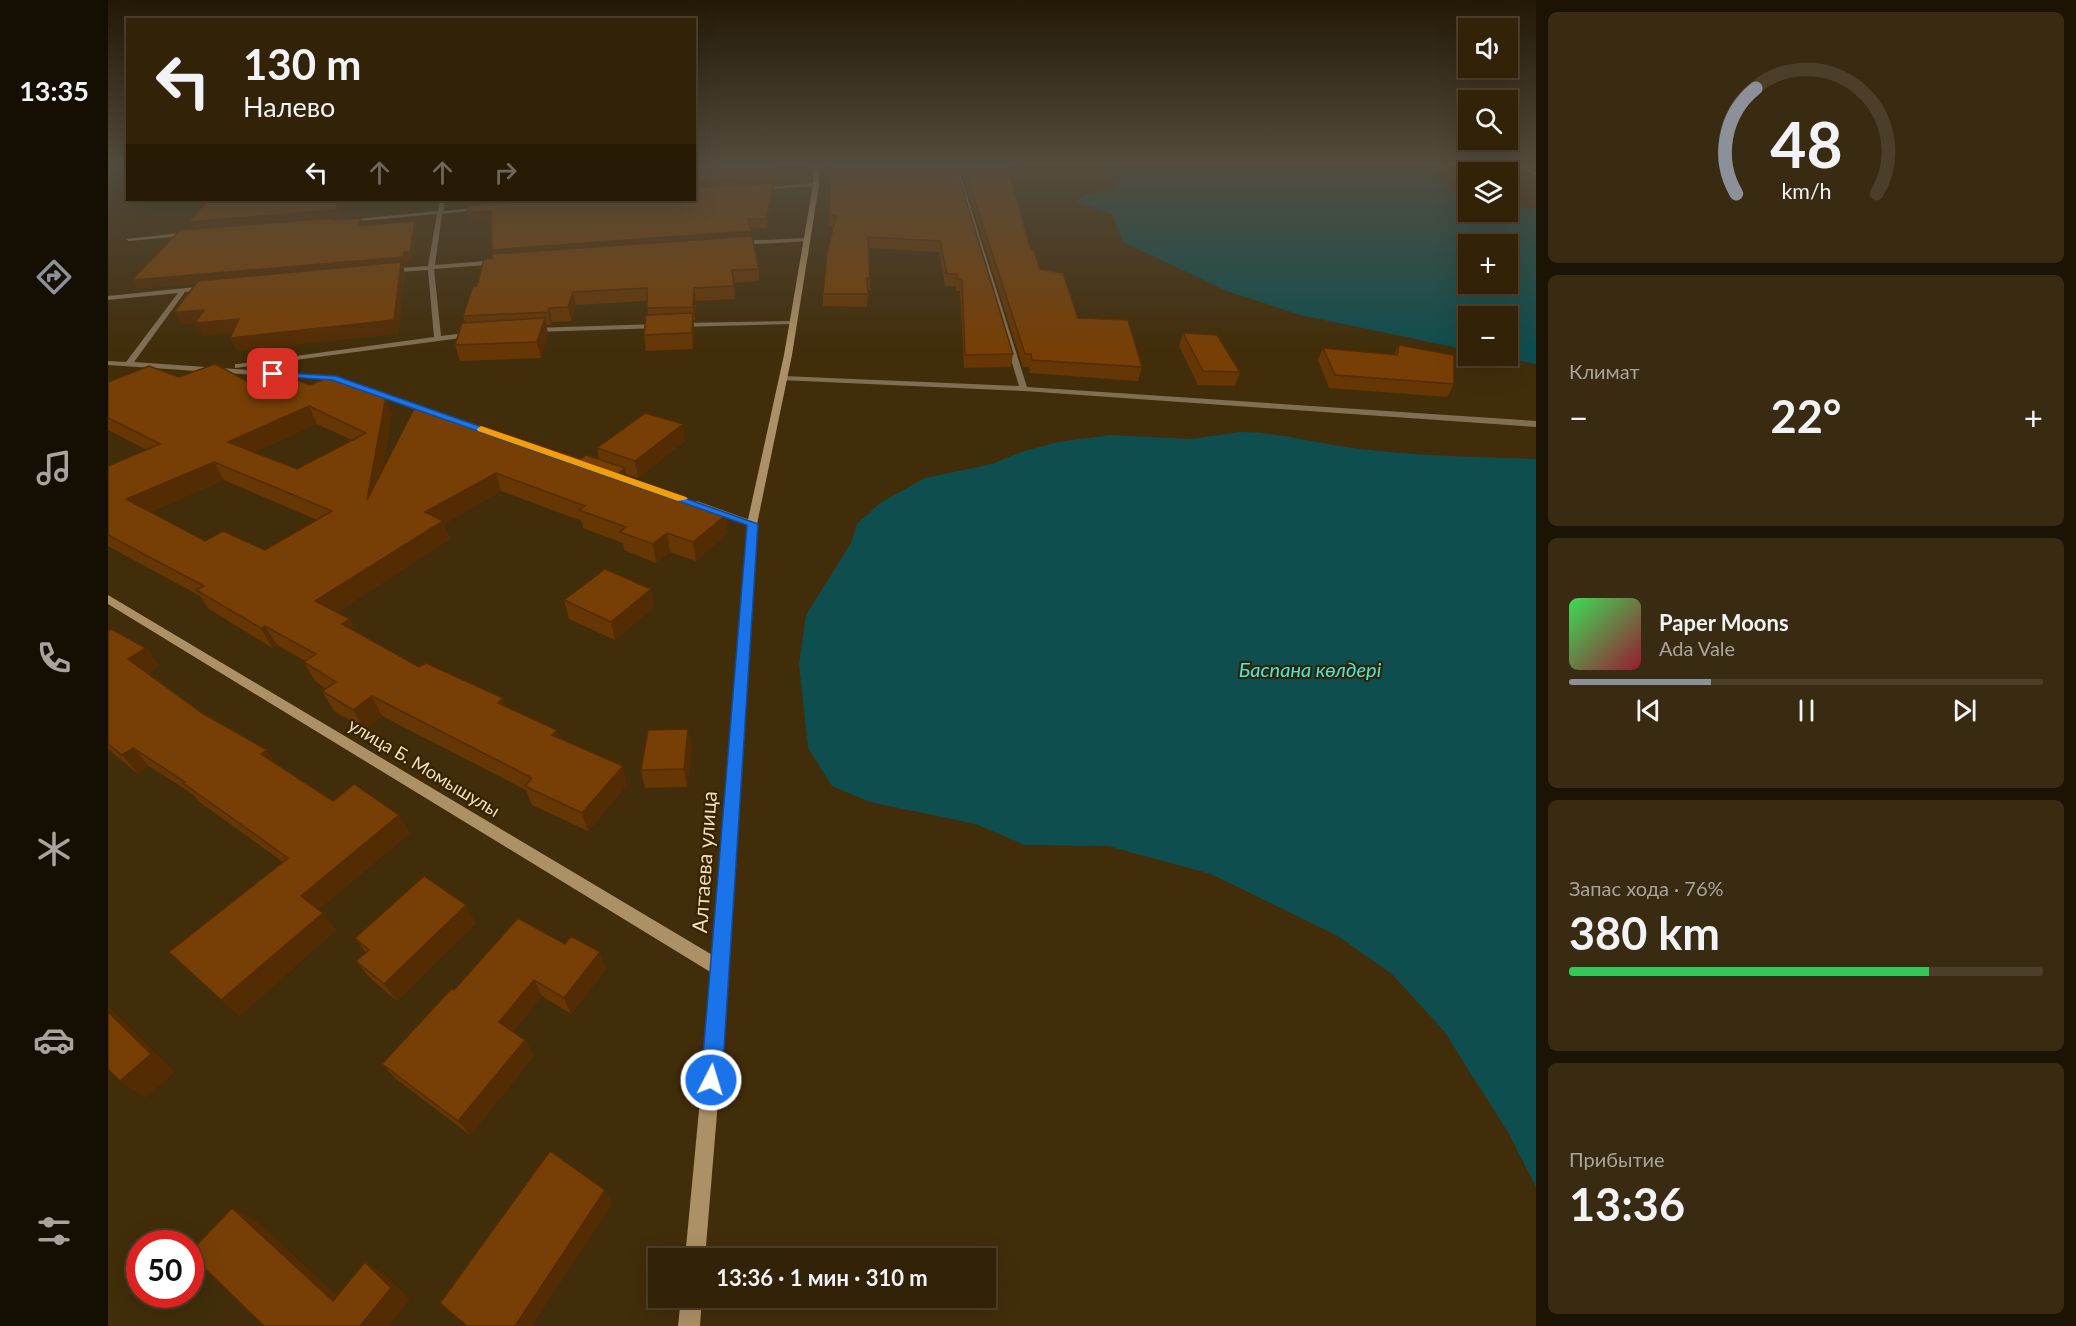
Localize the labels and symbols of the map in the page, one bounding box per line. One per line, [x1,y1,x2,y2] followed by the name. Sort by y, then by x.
[247,348,298,399] pin
[1239,657,1382,681] water label: Баспана көлдері
[345,713,504,821] street label: улица Б. Момышулы
[686,790,721,934] street label: Алтаева улица
[679,1048,743,1112] position arrow
[126,1230,204,1308] speed limit sign: 50

